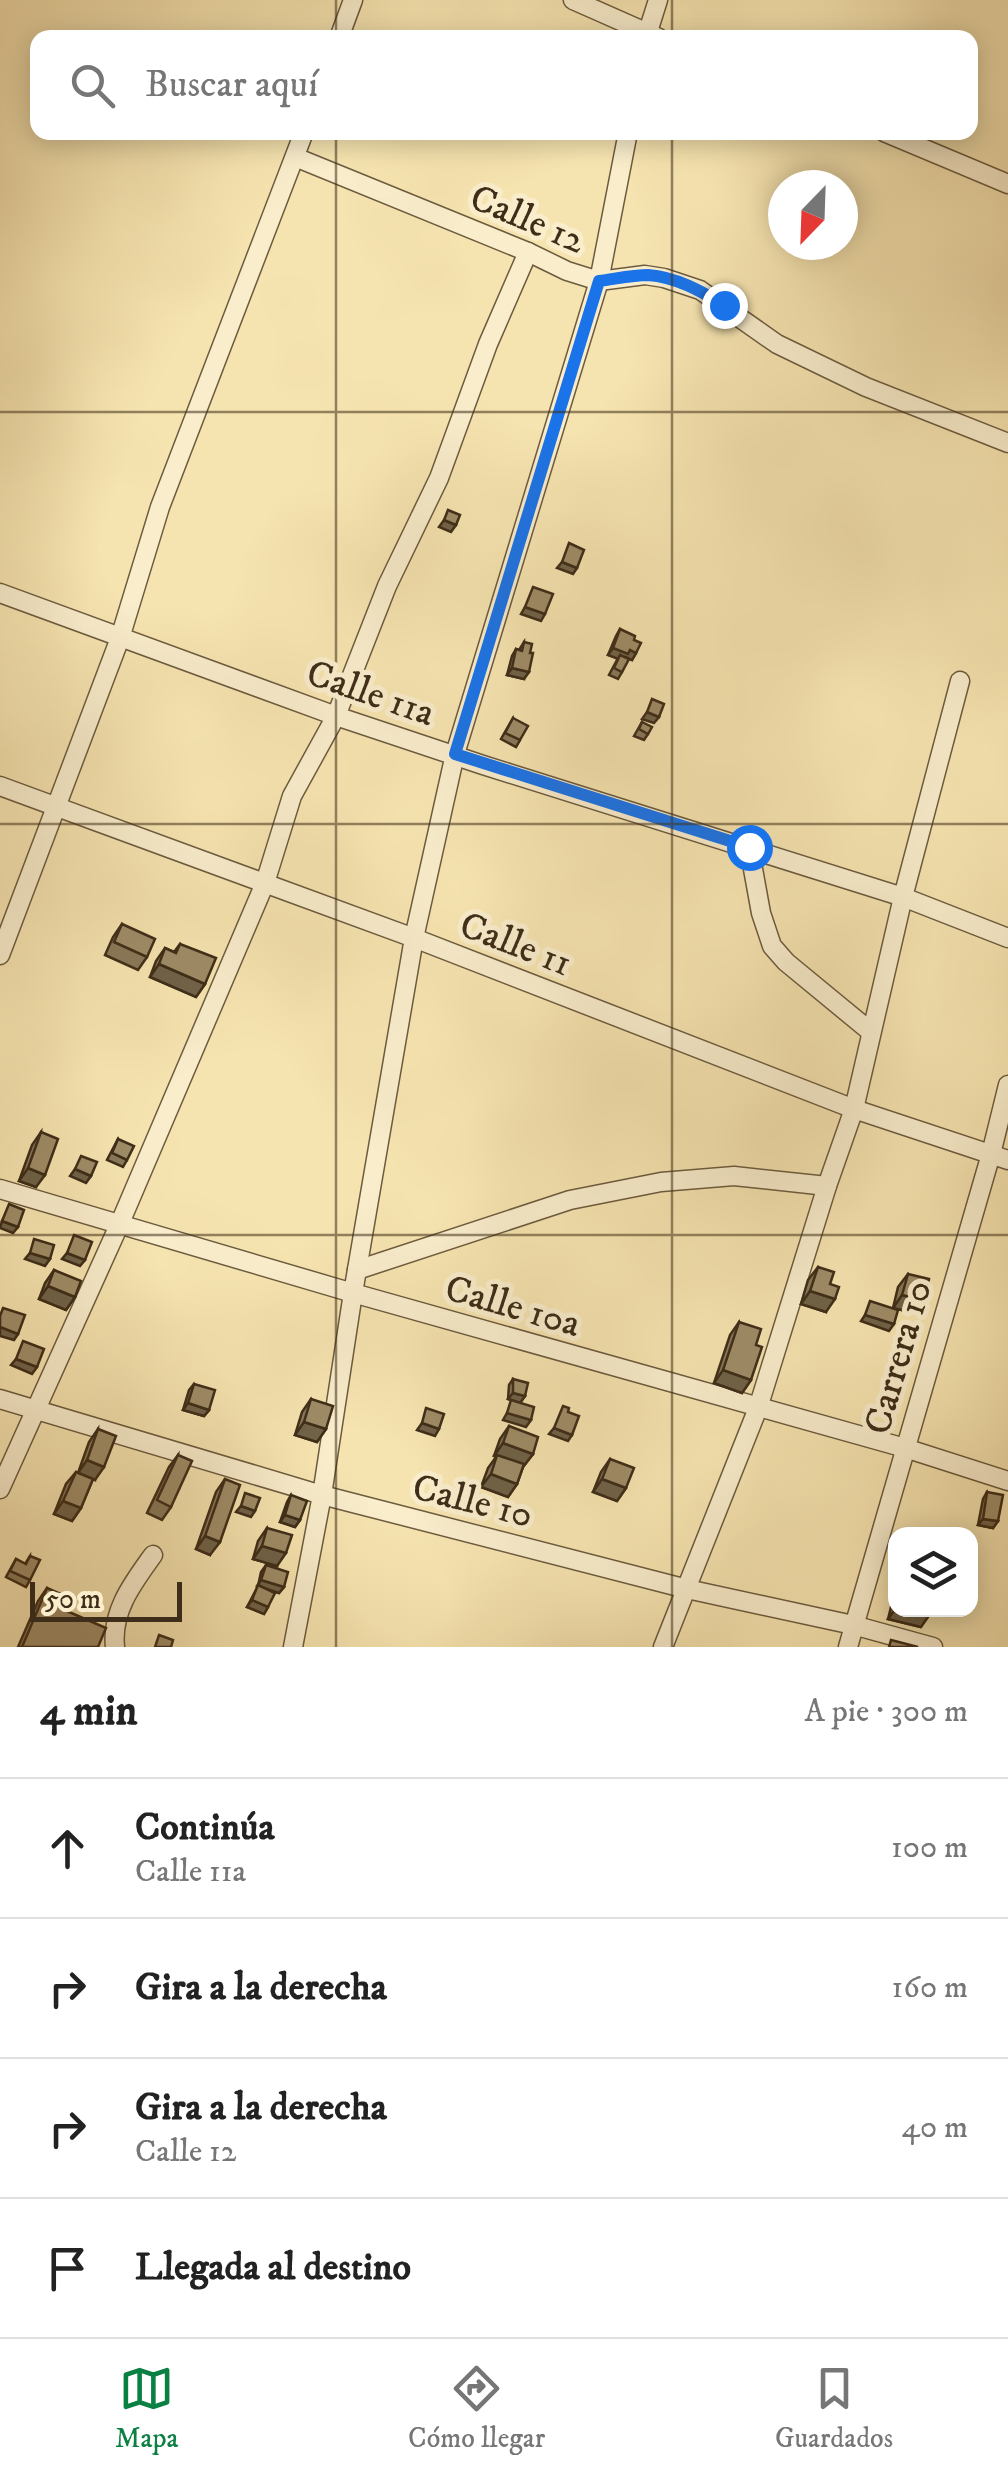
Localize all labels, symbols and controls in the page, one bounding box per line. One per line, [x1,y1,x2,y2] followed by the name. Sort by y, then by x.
[30,30,978,140] search box
[65,58,120,113] icon: search
[145,61,318,109] text: Buscar aquí
[768,170,858,260] north arrow
[462,174,592,266] street label: Calle 12
[702,283,748,329] route end
[300,650,441,738] street label: Calle 11a
[727,825,773,871] route start
[453,902,578,988] street label: Calle 11
[439,1265,586,1349] street label: Calle 10a
[854,1275,944,1440] street label: Carrera 10
[407,1464,538,1540] street label: Calle 10
[888,1527,978,1617] map controls
[888,1527,978,1617] button: layers
[30,1577,182,1622] scale bar
[45,1582,101,1617] text: 50 m
[40,1686,138,1738] text: 4 min
[805,1692,968,1732] text: A pie · 300 m
[135,1804,275,1852] text: Continúa
[40,1821,95,1876] icon: ahead
[891,1828,968,1868] text: 100 m
[135,1852,246,1892] text: Calle 11a
[40,1961,95,2016] icon: right
[135,1964,387,2012] text: Gira a la derecha
[892,1968,968,2008] text: 160 m
[135,2084,387,2132] text: Gira a la derecha
[40,2101,95,2156] icon: right
[901,2108,968,2148] text: 40 m
[135,2132,237,2172] text: Calle 12
[40,2241,95,2296] icon: arrive
[135,2244,411,2292] text: Llegada al destino
[115,2361,178,2456] tab: Mapa
[408,2361,545,2456] tab: Cómo llegar
[775,2361,893,2456] tab: Guardados

